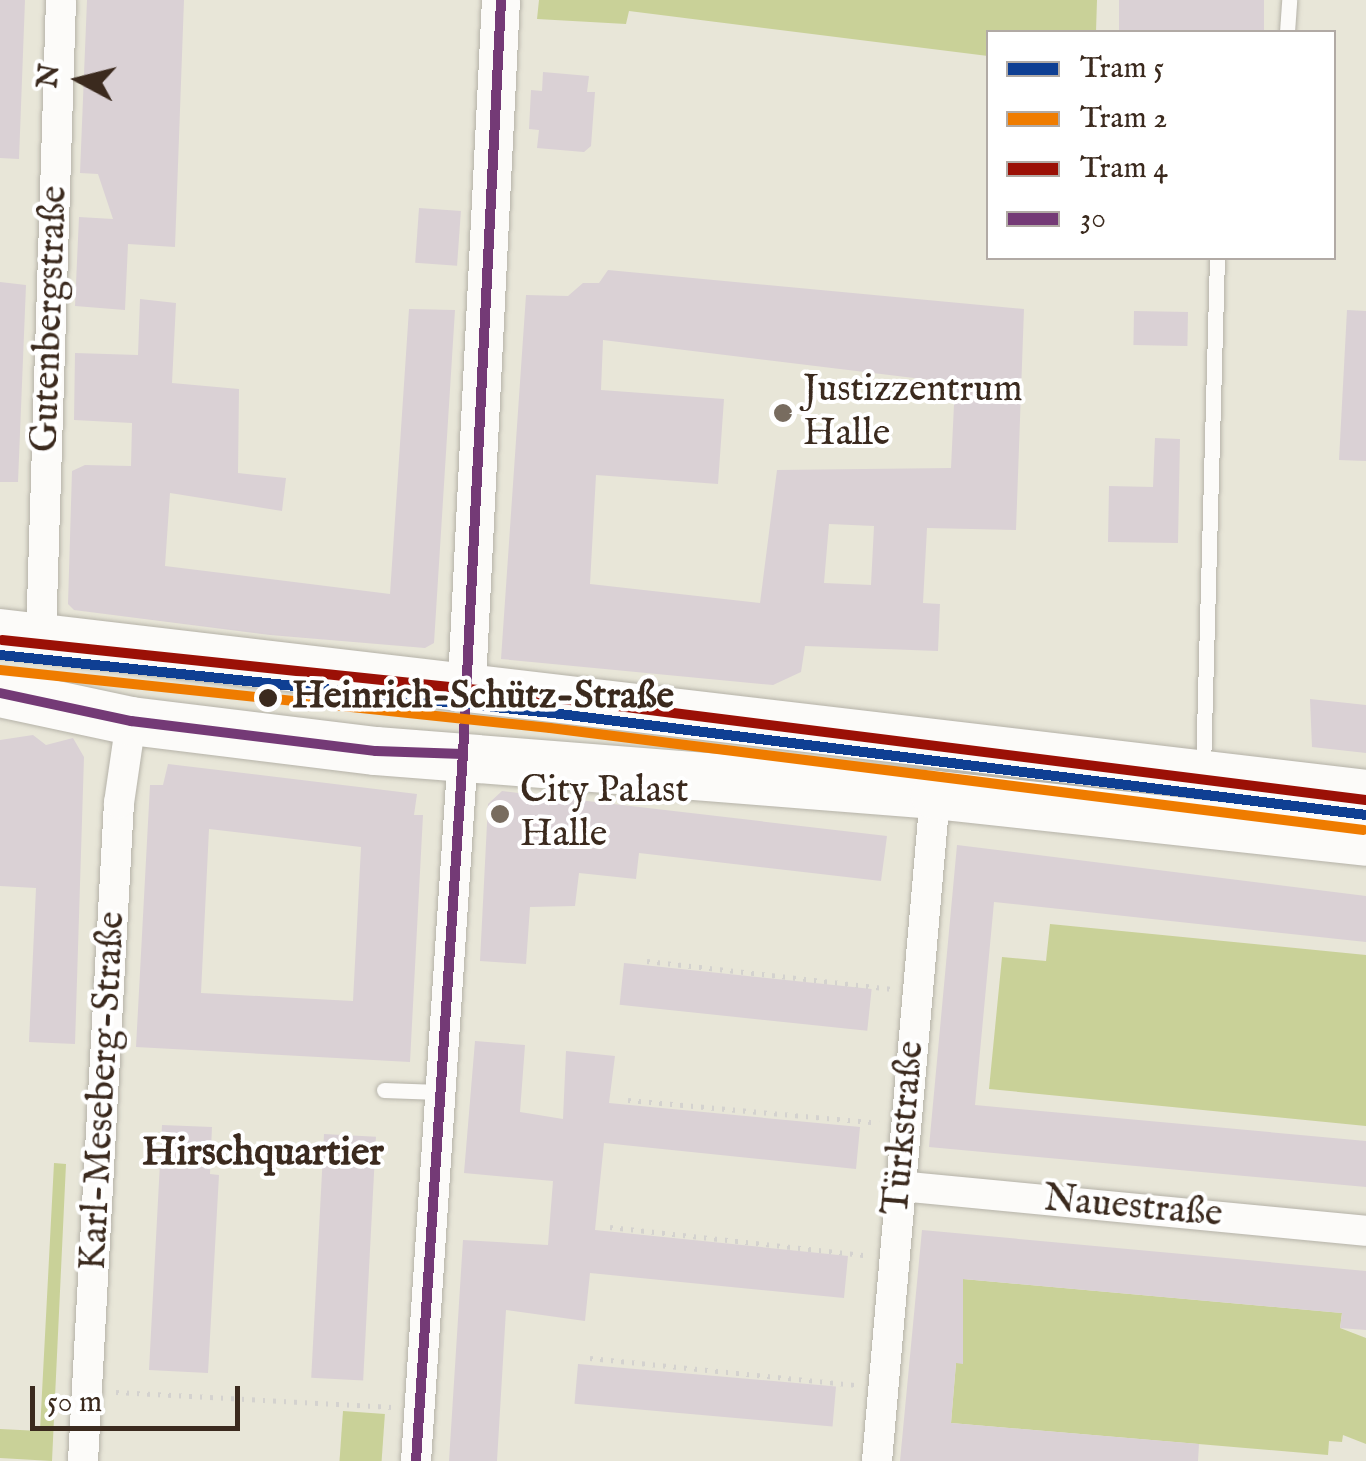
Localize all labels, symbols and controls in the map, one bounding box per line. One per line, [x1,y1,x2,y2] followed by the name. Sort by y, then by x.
[30,30,130,130] north arrow
[986,30,1336,260] legend
[1080,50,1164,88] text: Tram 5
[31,62,69,90] text: N
[1080,100,1167,138] text: Tram 2
[1080,150,1168,188] text: Tram 4
[24,185,78,453] street label: Gutenbergstraße
[1080,200,1106,238] text: 30
[803,368,1023,458] place label: Justizzentrum Halle
[772,402,794,424] marker: Justizzentrum Halle
[292,675,674,721] place label: Heinrich-Schütz-Straße
[253,683,283,713] marker: Heinrich-Schütz-Straße
[520,769,688,858] place label: City Palast Halle
[489,803,511,825] marker: City Palast Halle
[72,910,136,1272] street label: Karl-Meseberg-Straße
[875,1039,935,1217] street label: Türkstraße
[142,1130,384,1178] district label: Hirschquartier
[1042,1177,1224,1239] street label: Nauestraße
[35,1366,245,1428] scale bar
[47,1384,102,1422] text: 50 m

